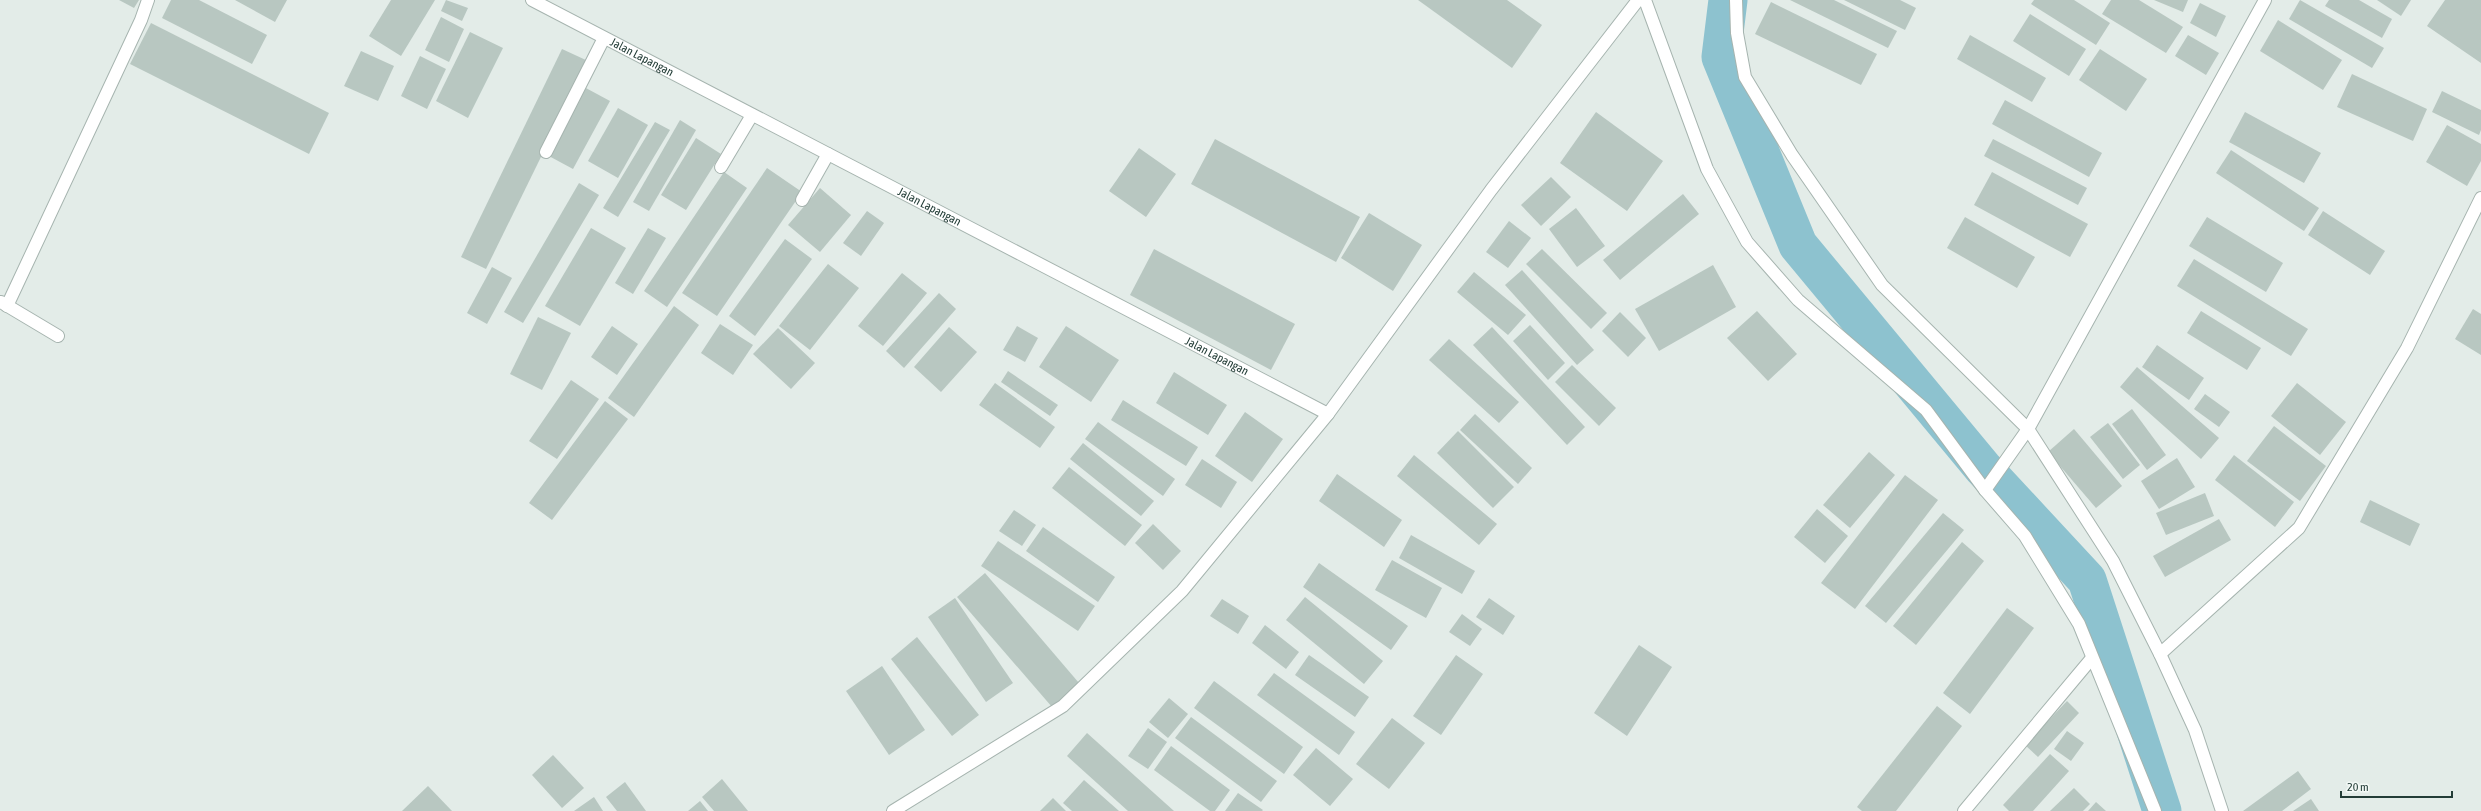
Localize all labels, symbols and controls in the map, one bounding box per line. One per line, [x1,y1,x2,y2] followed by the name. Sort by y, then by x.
[608,35,676,79] street label: Jalan Lapangan
[895,184,963,229] street label: Jalan Lapangan
[1183,334,1251,378] street label: Jalan Lapangan
[2341,773,2452,799] scale bar
[2347,780,2369,794] text: 20 m

